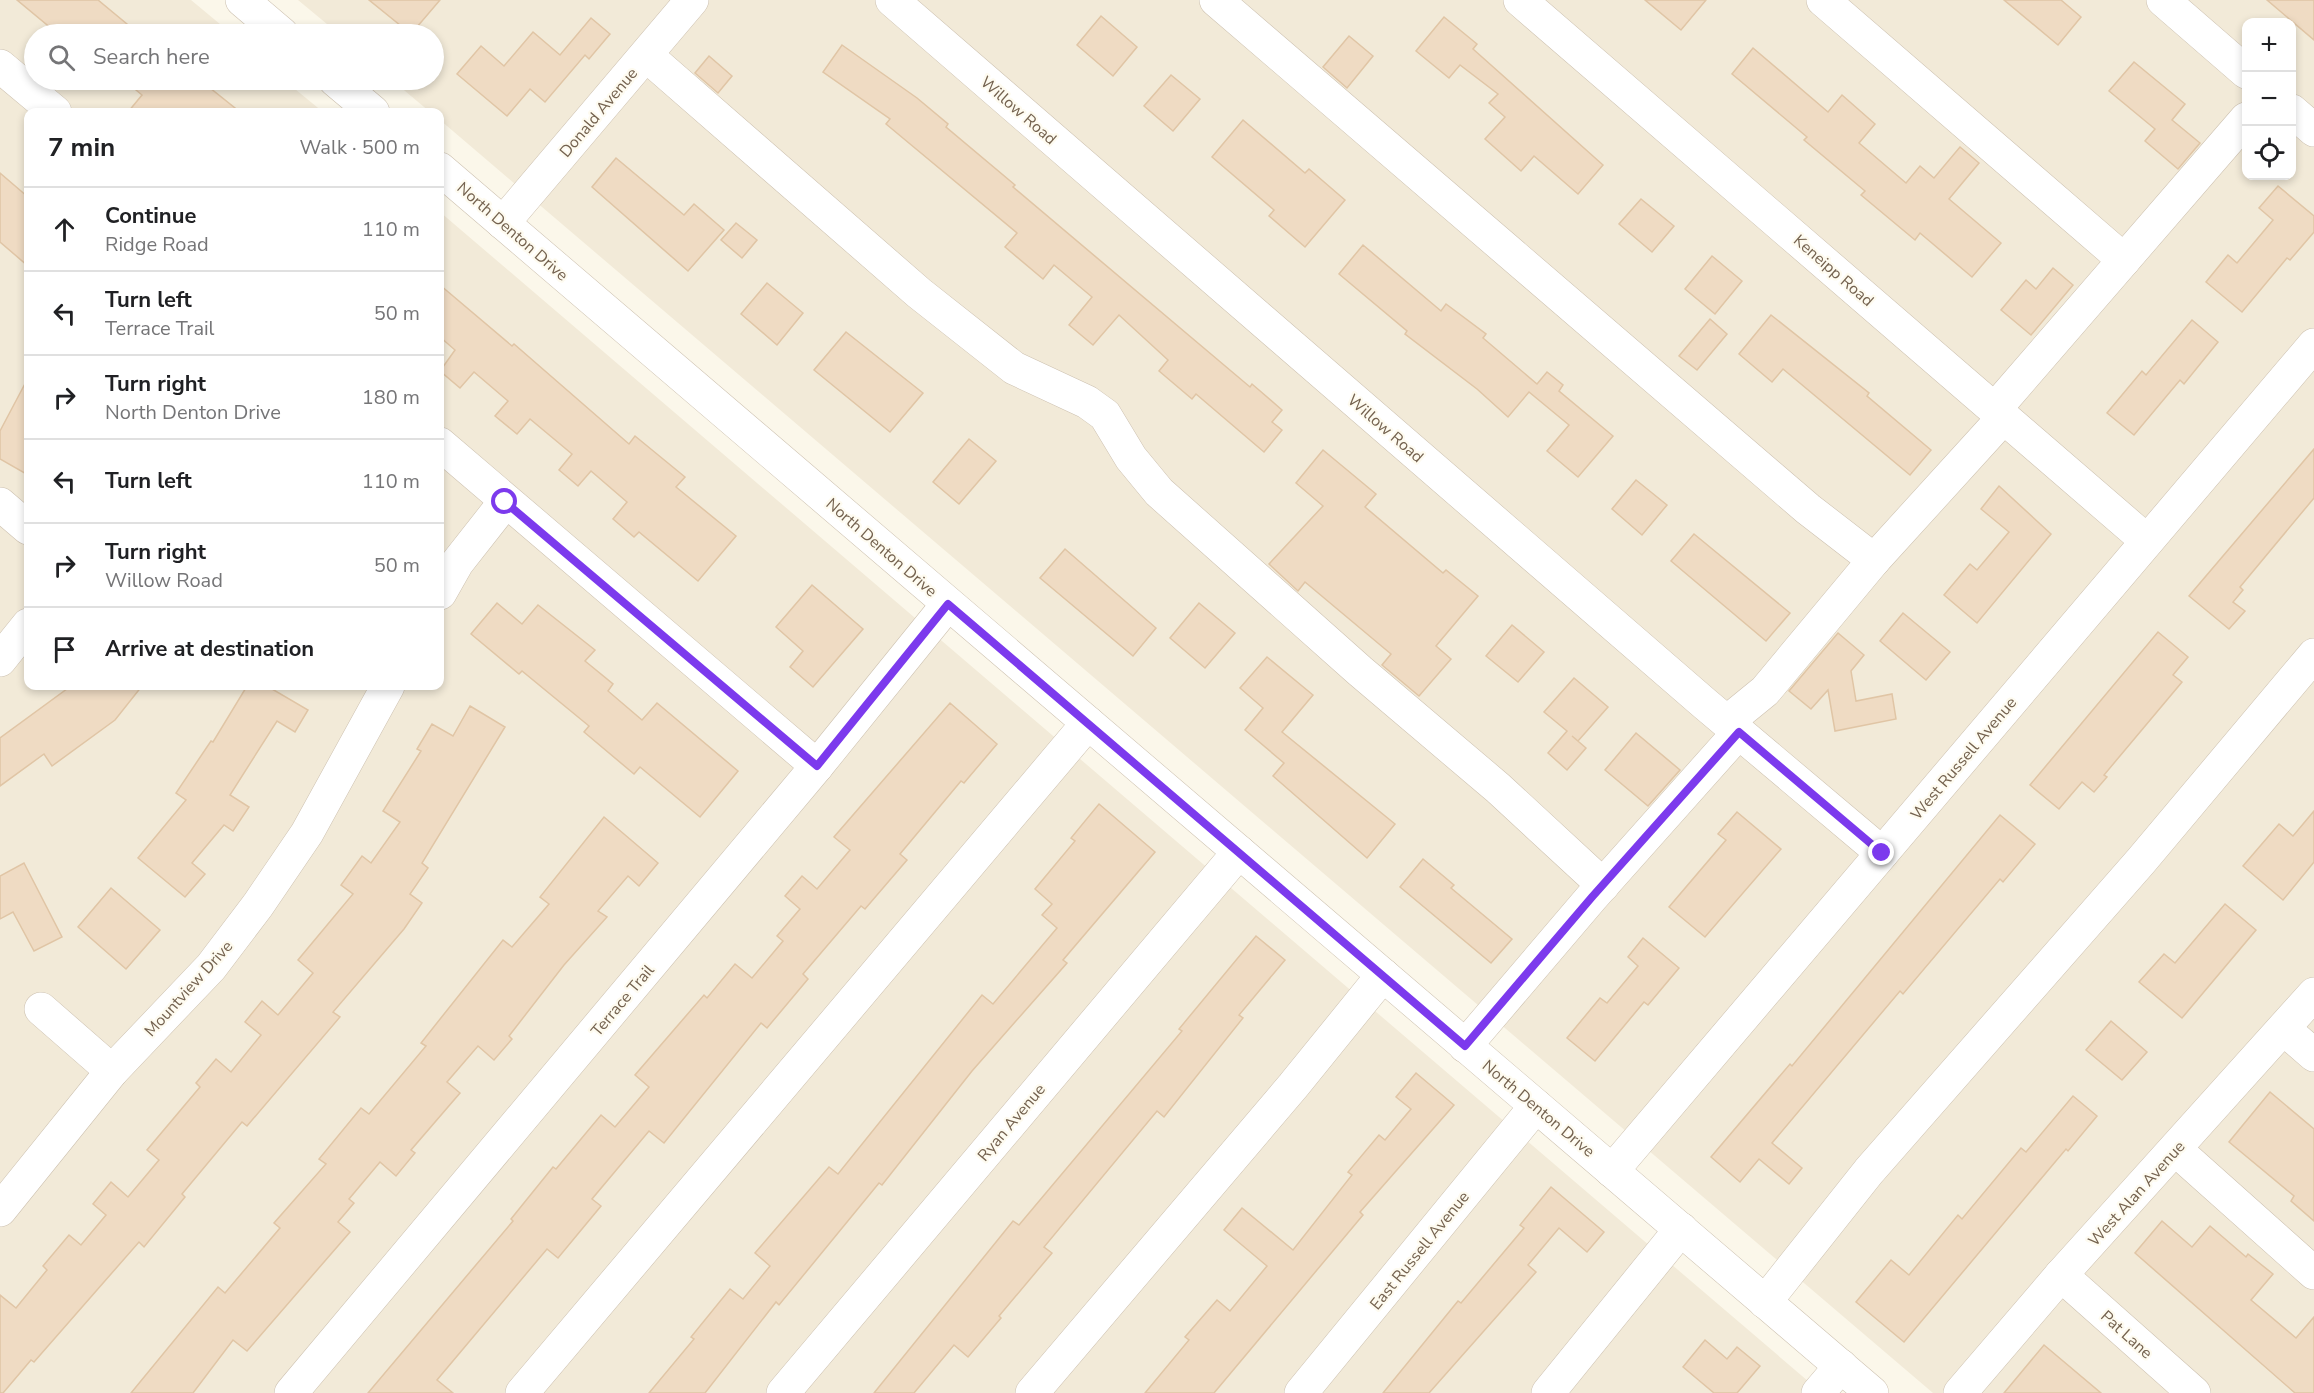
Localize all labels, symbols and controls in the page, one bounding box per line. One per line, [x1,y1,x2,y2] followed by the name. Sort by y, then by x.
[2242,18,2296,180] map controls
[2242,18,2296,72] button: +
[24,24,444,90] search box
[45,41,78,74] icon: search
[93,42,210,72] text: Search here
[555,63,643,162] street label: Donald Avenue
[976,72,1061,150] street label: Willow Road
[2242,72,2296,126] button: −
[2242,126,2296,180] button: locate
[48,130,115,165] text: 7 min
[300,134,420,161] text: Walk · 500 m
[452,177,573,286] street label: North Denton Drive
[105,201,196,231] text: Continue
[48,213,81,246] icon: ahead
[362,216,420,243] text: 110 m
[1789,230,1878,312] street label: Keneipp Road
[105,231,209,258] text: Ridge Road
[105,285,192,315] text: Turn left
[48,297,81,330] icon: left
[374,300,420,327] text: 50 m
[105,315,215,342] text: Terrace Trail
[105,369,206,399] text: Turn right
[48,381,81,414] icon: right
[362,384,420,411] text: 180 m
[1343,390,1428,468] street label: Willow Road
[105,399,281,426] text: North Denton Drive
[48,465,81,498] icon: left
[105,466,192,496] text: Turn left
[362,468,420,495] text: 110 m
[491,488,517,514] route start
[821,493,942,602] street label: North Denton Drive
[105,537,206,567] text: Turn right
[48,549,81,582] icon: right
[374,552,420,579] text: 50 m
[105,567,223,594] text: Willow Road
[48,633,81,666] icon: arrive
[105,634,314,664] text: Arrive at destination
[1906,693,2022,825] street label: West Russell Avenue
[1868,839,1894,865] route end
[140,936,238,1041] street label: Mountview Drive
[586,960,660,1041] street label: Terrace Trail
[1477,1055,1599,1162] street label: North Denton Drive
[973,1079,1051,1166] street label: Ryan Avenue
[2083,1136,2190,1251] street label: West Alan Avenue
[1365,1187,1474,1315] street label: East Russell Avenue
[2096,1306,2157,1364] street label: Pat Lane

